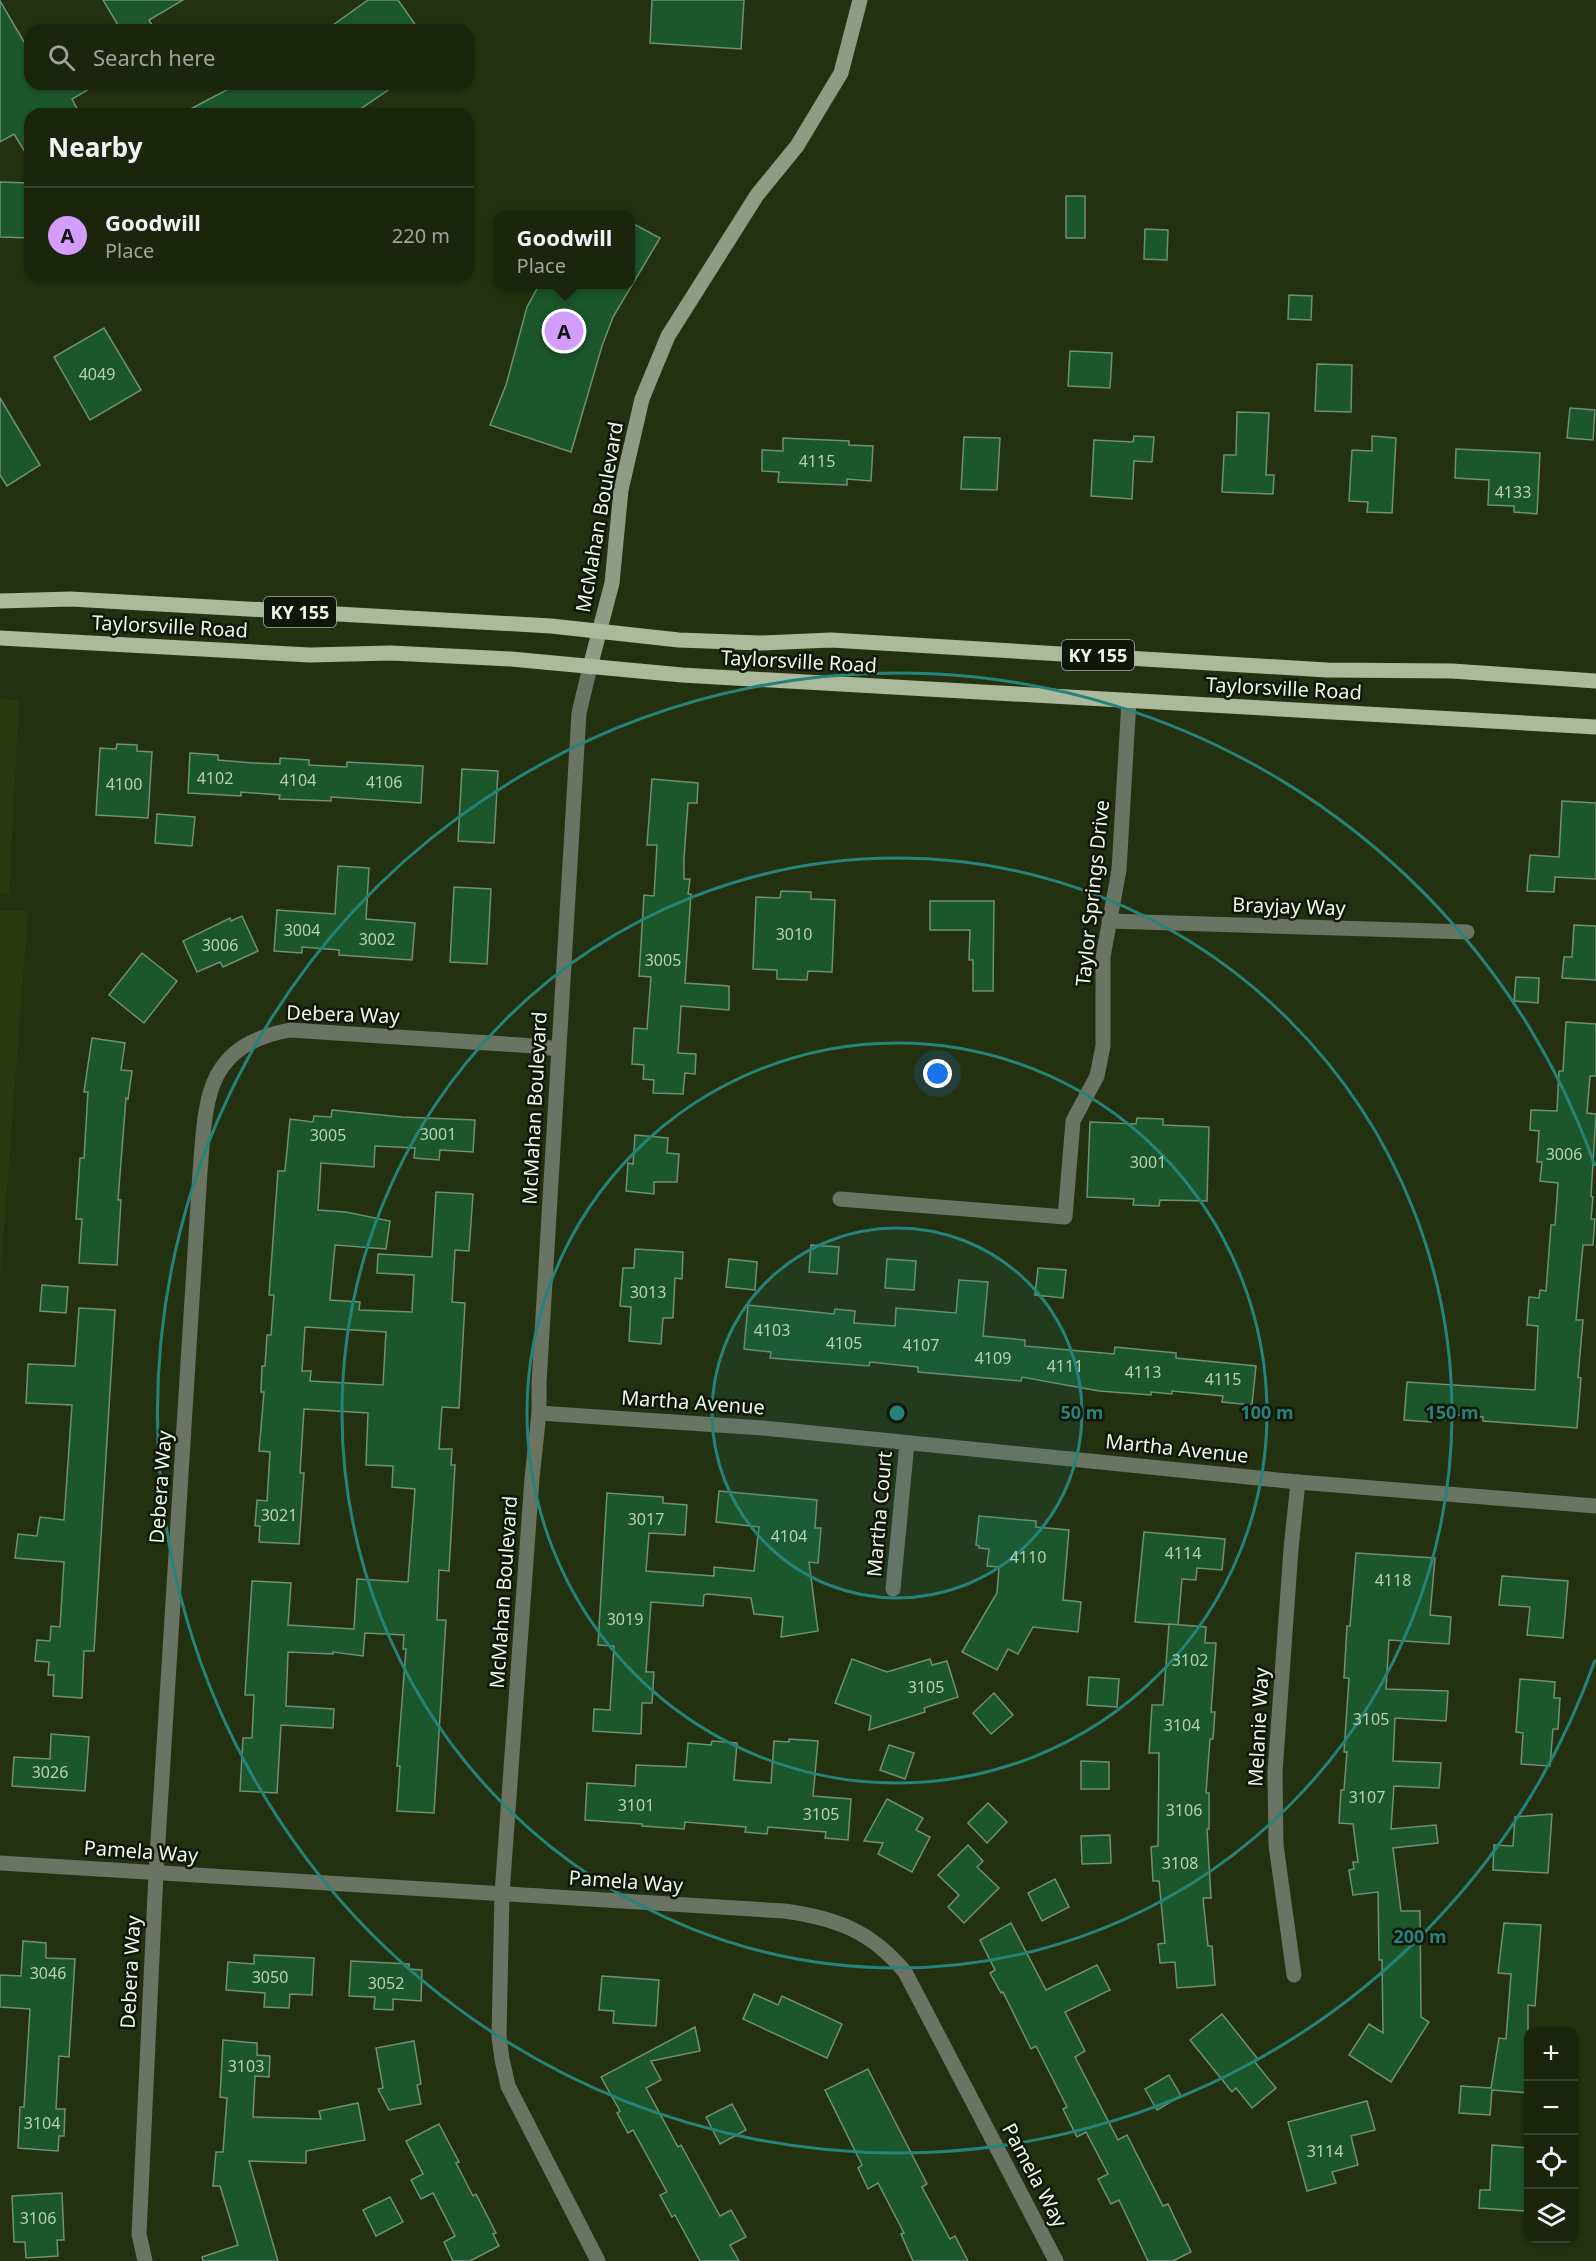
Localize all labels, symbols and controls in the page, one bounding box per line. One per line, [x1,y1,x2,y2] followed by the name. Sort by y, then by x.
[24,24,474,90] search box
[45,41,78,74] icon: search
[93,42,215,72] text: Search here
[48,129,143,165] text: Nearby
[105,207,201,237] text: Goodwill
[494,211,635,289] popup
[61,222,74,249] text: A
[392,222,450,249] text: 220 m
[517,222,612,252] text: Goodwill
[105,237,154,264] text: Place
[517,252,566,279] text: Place
[544,308,584,354] pin: A
[79,363,115,385] house number: 4049
[569,419,629,615] street label: McMahan Boulevard
[799,450,835,472] house number: 4115
[1495,481,1531,503] house number: 4133
[264,597,336,627] road number: KY 155
[91,608,249,644] street label: Taylorsville Road
[1062,640,1134,670] road number: KY 155
[720,643,878,679] street label: Taylorsville Road
[1205,670,1363,706] street label: Taylorsville Road
[197,767,233,789] house number: 4102
[280,769,316,791] house number: 4104
[366,771,402,793] house number: 4106
[106,773,142,795] house number: 4100
[1069,798,1115,988] street label: Taylor Springs Drive
[1232,891,1347,922] street label: Brayjay Way
[284,919,320,941] house number: 3004
[776,923,812,945] house number: 3010
[359,928,395,950] house number: 3002
[202,934,238,956] house number: 3006
[645,949,681,971] house number: 3005
[286,999,401,1029] street label: Debera Way
[515,1011,553,1205] street label: McMahan Boulevard
[923,1059,952,1088] your location
[420,1123,456,1145] house number: 3001
[310,1124,346,1146] house number: 3005
[1546,1143,1582,1165] house number: 3006
[1130,1151,1166,1173] house number: 3001
[630,1281,666,1303] house number: 3013
[754,1319,790,1341] house number: 4103
[826,1332,862,1354] house number: 4105
[903,1334,939,1356] house number: 4107
[975,1347,1011,1369] house number: 4109
[1047,1355,1083,1377] house number: 4111
[1125,1361,1161,1383] house number: 4113
[1205,1368,1241,1390] house number: 4115
[620,1384,766,1420] street label: Martha Avenue
[1061,1400,1103,1424] text: 50 m
[1240,1400,1294,1424] text: 100 m
[1425,1400,1479,1424] text: 150 m
[887,1403,907,1423] centre of rings
[1104,1427,1250,1469] street label: Martha Avenue
[143,1429,177,1544] street label: Debera Way
[860,1450,898,1578] street label: Martha Court
[483,1495,523,1689] street label: McMahan Boulevard
[261,1504,297,1526] house number: 3021
[628,1508,664,1530] house number: 3017
[771,1525,807,1547] house number: 4104
[1165,1542,1201,1564] house number: 4114
[1010,1546,1046,1568] house number: 4110
[1375,1569,1411,1591] house number: 4118
[607,1608,643,1630] house number: 3019
[1172,1649,1208,1671] house number: 3102
[1241,1666,1275,1787] street label: Melanie Way
[908,1676,944,1698] house number: 3105
[1353,1708,1389,1730] house number: 3105
[1164,1714,1200,1736] house number: 3104
[32,1761,68,1783] house number: 3026
[1349,1786,1385,1808] house number: 3107
[618,1794,654,1816] house number: 3101
[1166,1799,1202,1821] house number: 3106
[803,1803,839,1825] house number: 3105
[83,1834,200,1869] street label: Pamela Way
[1162,1852,1198,1874] house number: 3108
[568,1864,685,1899] street label: Pamela Way
[114,1914,146,2029] street label: Debera Way
[1393,1924,1447,1948] text: 200 m
[30,1962,66,1984] house number: 3046
[252,1966,288,1988] house number: 3050
[368,1972,404,1994] house number: 3052
[1524,2027,1578,2243] map controls
[1524,2027,1578,2081] button: +
[228,2055,264,2077] house number: 3103
[1524,2081,1578,2135] button: −
[24,2112,60,2134] house number: 3104
[996,2118,1074,2233] street label: Pamela Way
[1524,2135,1578,2189] button: locate
[1307,2140,1343,2162] house number: 3114
[1524,2189,1578,2243] button: layers
[20,2207,56,2229] house number: 3106

